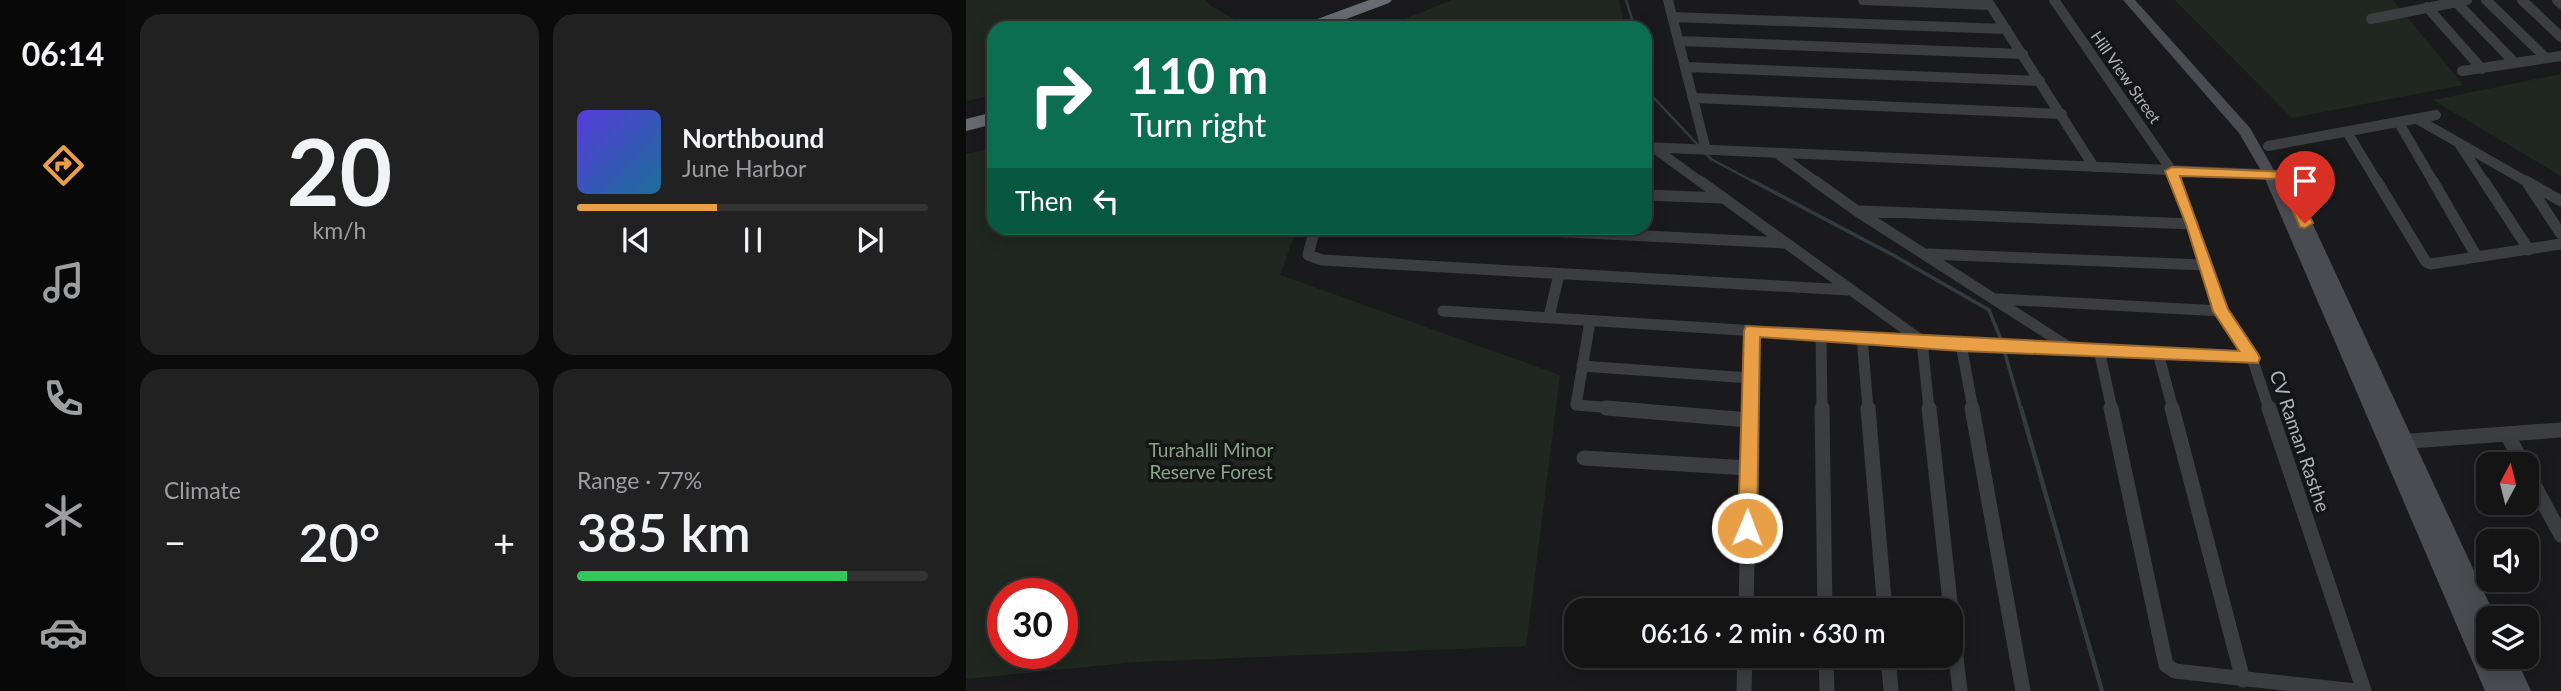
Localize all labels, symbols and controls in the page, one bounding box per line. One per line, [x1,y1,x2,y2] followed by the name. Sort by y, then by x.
[2088,27,2165,127] street label: Hill View Street
[22,34,104,73] text: 06:14
[1130,46,1268,104] text: 110 m
[1015,49,1106,140] icon: right
[1130,105,1266,144] text: Turn right
[287,116,392,225] text: 20
[682,122,824,154] text: Northbound
[39,141,88,190] icon: directions
[2275,151,2335,223] pin
[682,154,806,182] text: June Harbor
[2286,162,2324,200] icon: arrive
[1087,182,1125,220] icon: left
[1015,185,1073,217] text: Then
[313,216,366,244] text: km/h
[617,221,655,259] icon: previous
[734,221,772,259] icon: pause
[851,221,889,259] icon: next
[39,258,88,307] icon: music
[2265,367,2335,515] street label: CV Raman Rasthe
[39,374,88,423] icon: phone
[1149,438,1273,483] park label: Turahalli Minor Reserve Forest
[2476,452,2539,514] north arrow
[2476,452,2539,669] map controls
[577,466,702,494] text: Range · 77%
[164,476,241,504] text: Climate
[39,491,88,540] icon: climate
[1710,491,1784,565] position arrow
[577,501,751,563] text: 385 km
[299,511,380,573] text: 20°
[164,519,186,565] text: −
[493,519,515,565] text: +
[2476,529,2539,592] button: sound
[987,578,1078,669] speed limit sign: 30
[2476,606,2539,669] button: layers
[39,608,88,657] icon: car
[1641,617,1886,649] text: 06:16 · 2 min · 630 m

